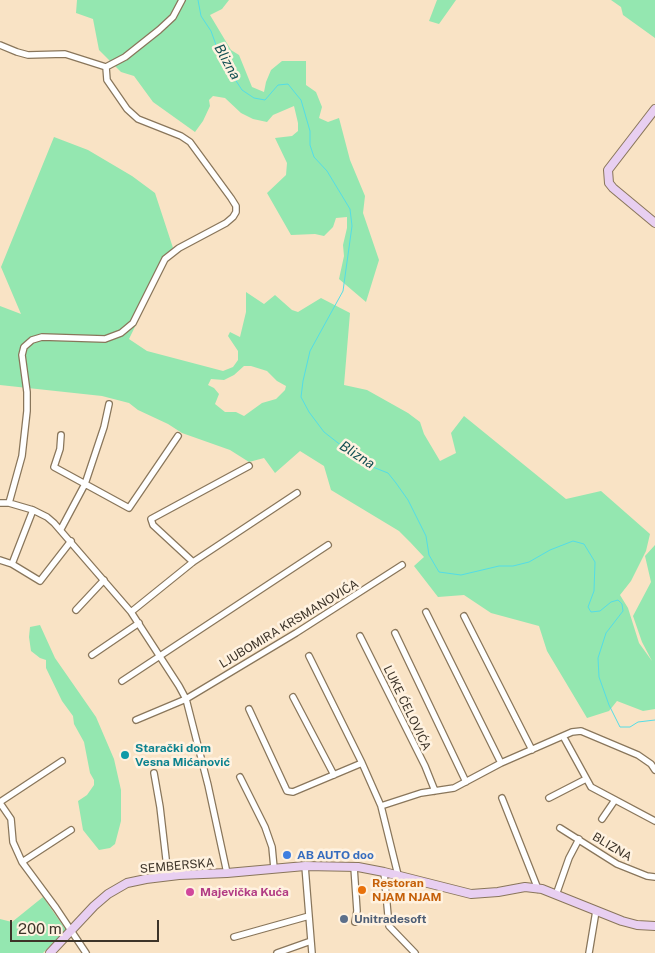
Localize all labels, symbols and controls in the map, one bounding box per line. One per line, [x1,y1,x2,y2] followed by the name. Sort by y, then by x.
[210,41,244,83] water label: Blizna
[336,438,378,472] water label: Blizna
[217,577,361,671] street label: LJUBOMIRA KRSMANOVIĆA
[380,663,434,753] street label: LUKE ĆELOVIĆA
[135,741,230,769] place label: Starački dom Vesna Mićanović
[119,749,131,761] marker: Starački dom Vesna Mićanović
[590,830,634,864] street label: BLIZNA
[297,848,374,862] place label: AB AUTO doo
[281,849,293,861] marker: AB AUTO doo
[139,856,215,876] street label: SEMBERSKA
[372,876,442,904] place label: Restoran NJAM NJAM
[356,884,368,896] marker: Restoran NJAM NJAM
[200,885,289,899] place label: Majevička Kuća
[184,886,196,898] marker: Majevička Kuća
[12,910,161,942] scale bar
[354,912,426,926] place label: Unitradesoft
[338,913,350,925] marker: Unitradesoft
[18,920,62,937] text: 200 m

